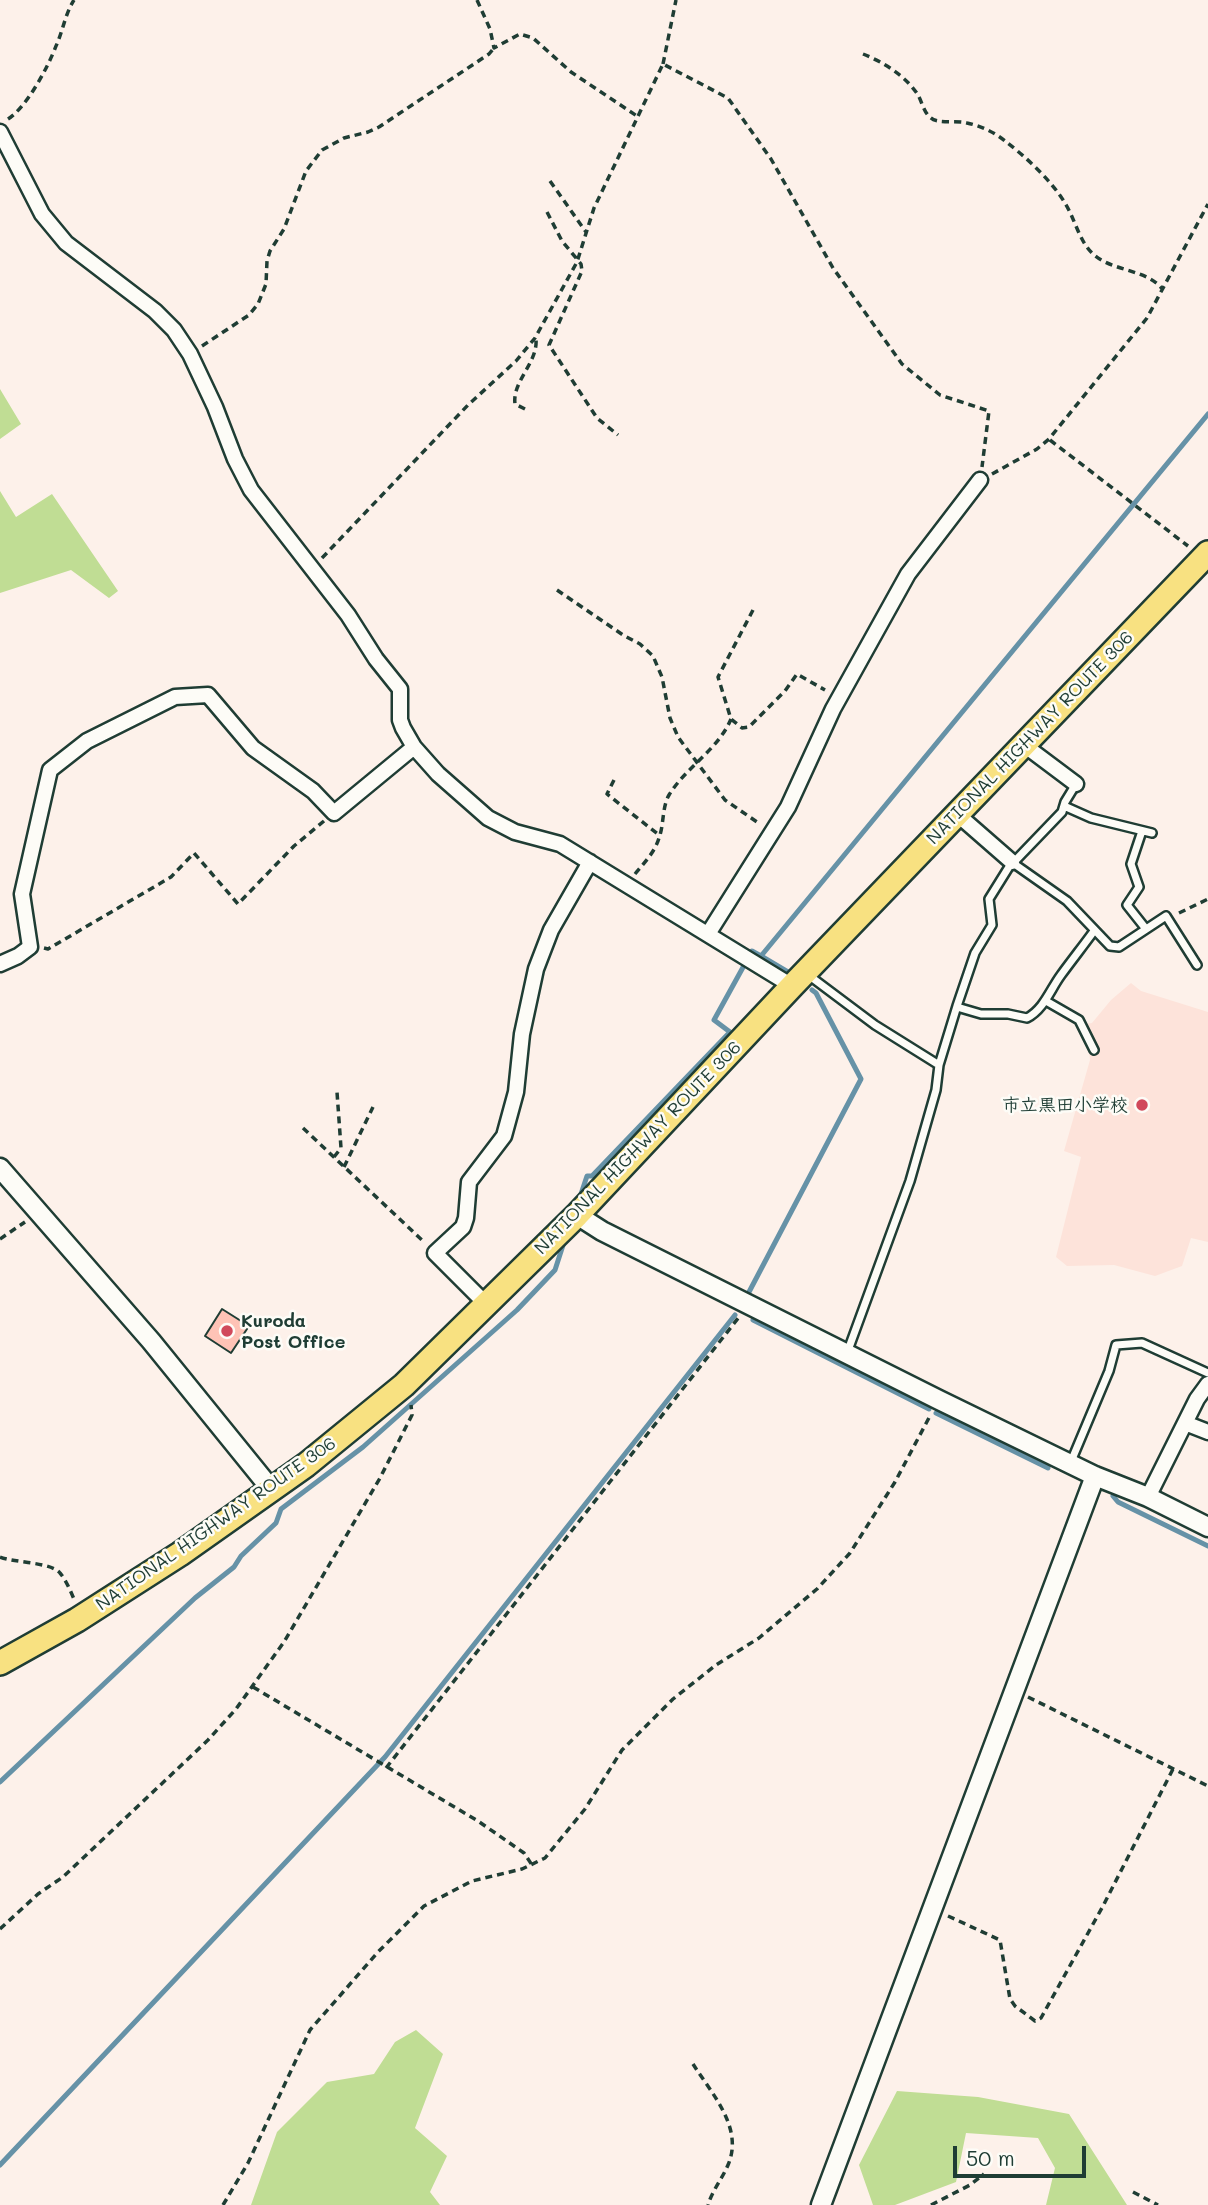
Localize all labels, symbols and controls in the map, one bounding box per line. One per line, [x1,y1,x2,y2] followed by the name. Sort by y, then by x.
[922,627,1138,849] street label: NATIONAL HIGHWAY ROUTE 306
[530,1037,746,1259] street label: NATIONAL HIGHWAY ROUTE 306
[1002,1094,1128,1116] place label: 市立黒田小学校
[1134,1097,1150,1113] marker: 市立黒田小学校
[241,1310,345,1352] place label: Kuroda Post Office
[219,1323,235,1339] marker: Kuroda Post Office
[92,1433,340,1615] street label: NATIONAL HIGHWAY ROUTE 306
[956,2132,1089,2176] scale bar
[966,2144,1015,2171] text: 50 m

